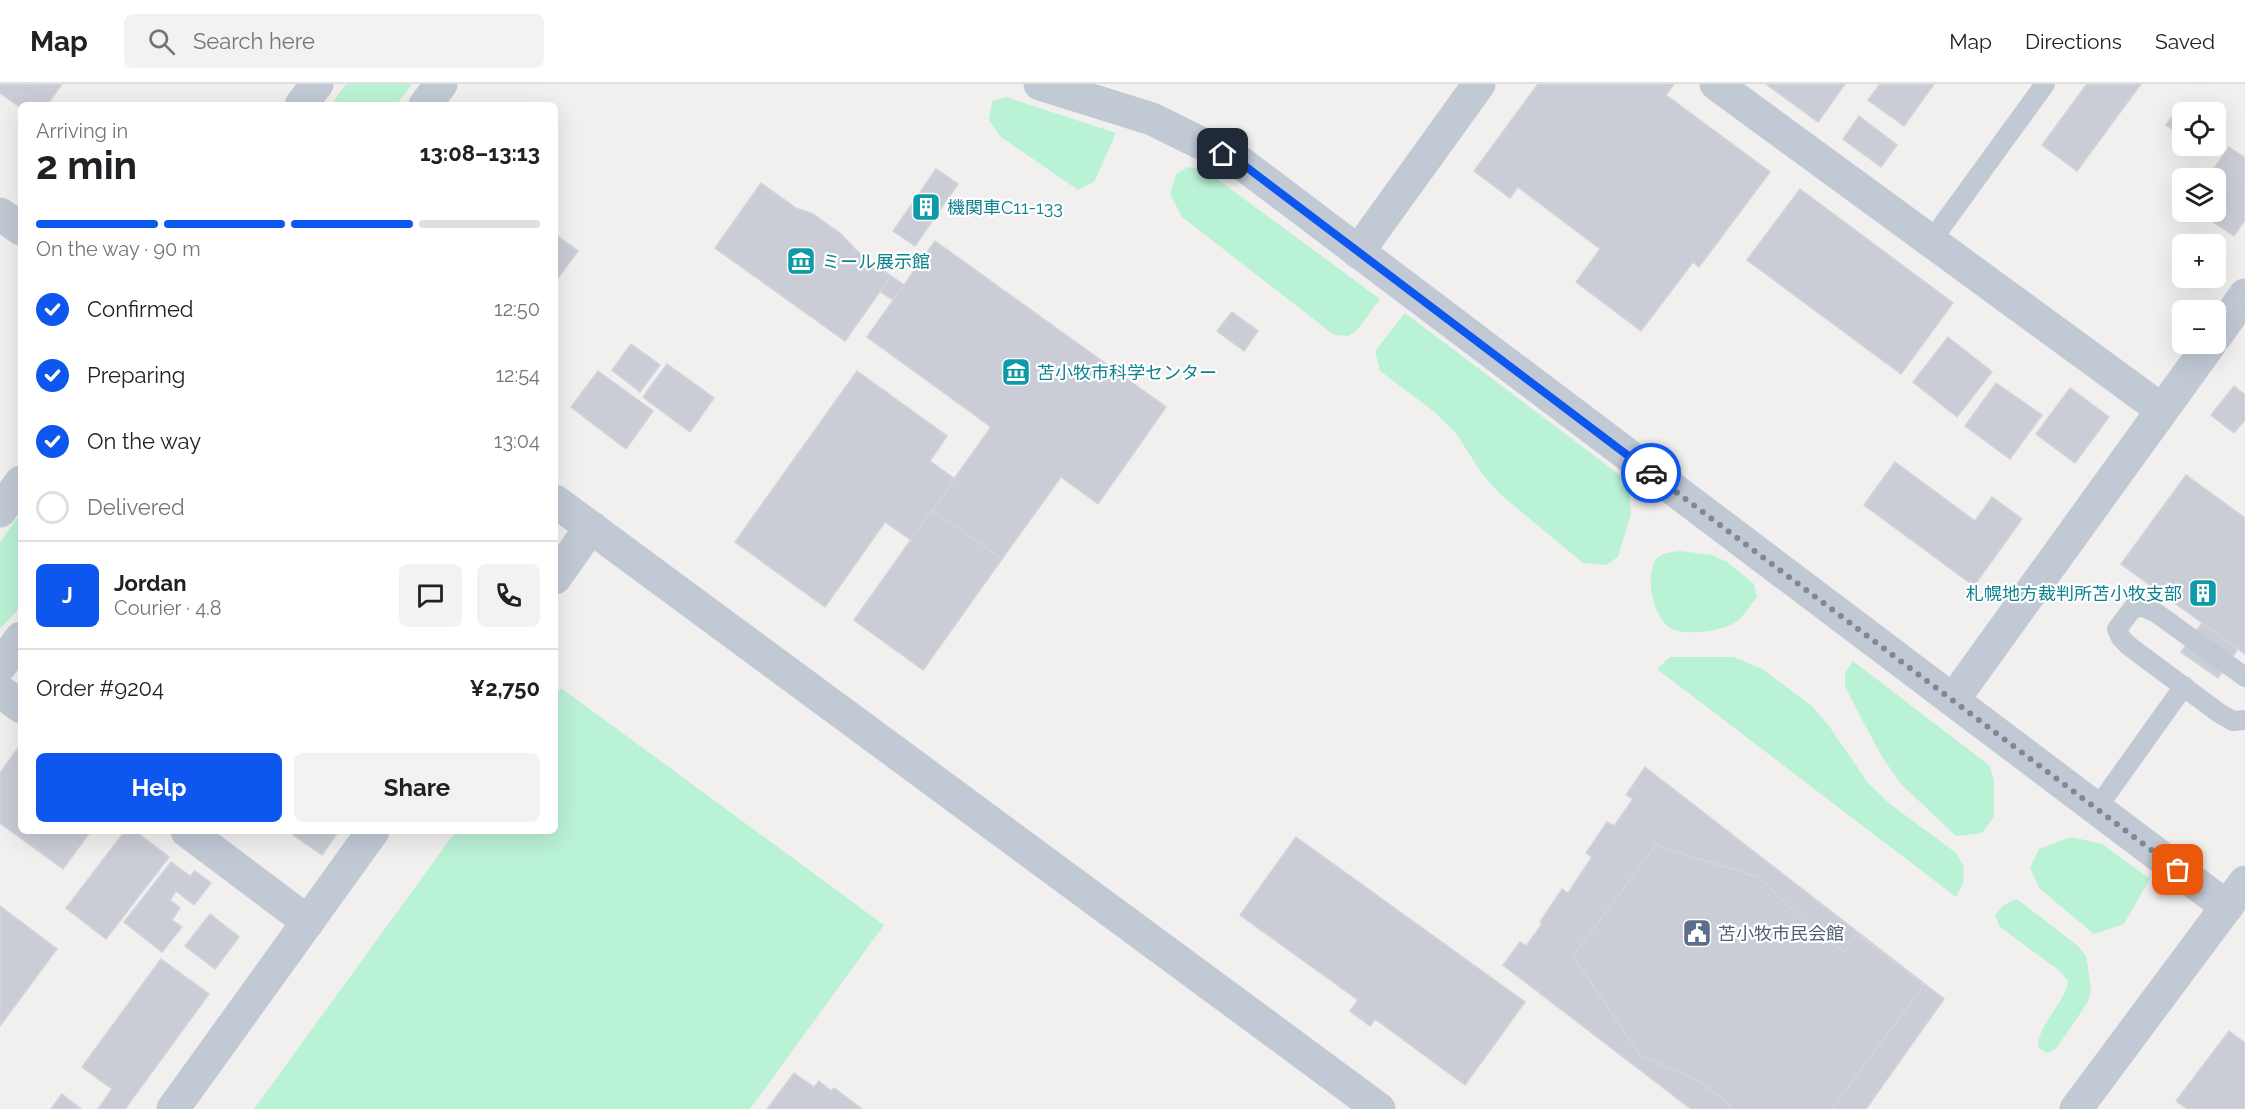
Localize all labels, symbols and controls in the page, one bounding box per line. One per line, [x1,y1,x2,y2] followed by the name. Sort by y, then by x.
[124,14,544,68] search box
[30,25,88,58] text: Map
[145,25,178,58] icon: search
[193,28,315,54] text: Search here
[1949,29,1992,54] text: Map
[2025,29,2122,54] text: Directions
[2155,29,2215,54] text: Saved
[2172,102,2226,354] map controls
[2172,102,2226,156] button: locate
[36,119,128,143] text: Arriving in
[1197,128,1248,179] pin
[1206,137,1239,170] icon: home
[420,140,540,166] text: 13:08–13:13
[36,142,137,188] text: 2 min
[2172,168,2226,222] button: layers
[910,191,942,223] building icon: 機関車C11-133
[947,197,1063,218] place label: 機関車C11-133
[2172,234,2226,288] button: +
[36,237,201,261] text: On the way · 90 m
[785,245,817,277] museum icon: ミール展示館
[822,251,930,272] place label: ミール展示館
[36,293,69,326] icon: check
[87,296,194,322] text: Confirmed
[494,297,540,321] text: 12:50
[2172,300,2226,354] button: −
[1000,356,1032,388] museum icon: 苫小牧市科学センター
[36,359,69,392] icon: check
[87,362,185,388] text: Preparing
[1037,362,1217,383] place label: 苫小牧市科学センター
[495,363,540,387] text: 12:54
[36,425,69,458] icon: check
[87,428,201,454] text: On the way
[494,429,540,453] text: 13:04
[1621,443,1681,503] courier
[1635,457,1668,490] icon: car
[87,494,185,520] text: Delivered
[399,564,462,627] button: chat
[477,564,540,627] button: phone
[114,570,186,596] text: Jordan
[2187,577,2219,609] building icon: 札幌地方裁判所苫小牧支部
[62,582,73,608] text: J
[1966,583,2182,604] place label: 札幌地方裁判所苫小牧支部
[114,596,222,620] text: Courier · 4.8
[36,675,164,701] text: Order #9204
[470,675,540,701] text: ¥2,750
[36,753,282,822] button: Help
[294,753,540,822] button: Share
[2152,844,2203,895] pin
[2161,853,2194,886] icon: bag
[1681,917,1713,949] public building icon: 苫小牧市民会館
[1718,923,1844,944] place label: 苫小牧市民会館

